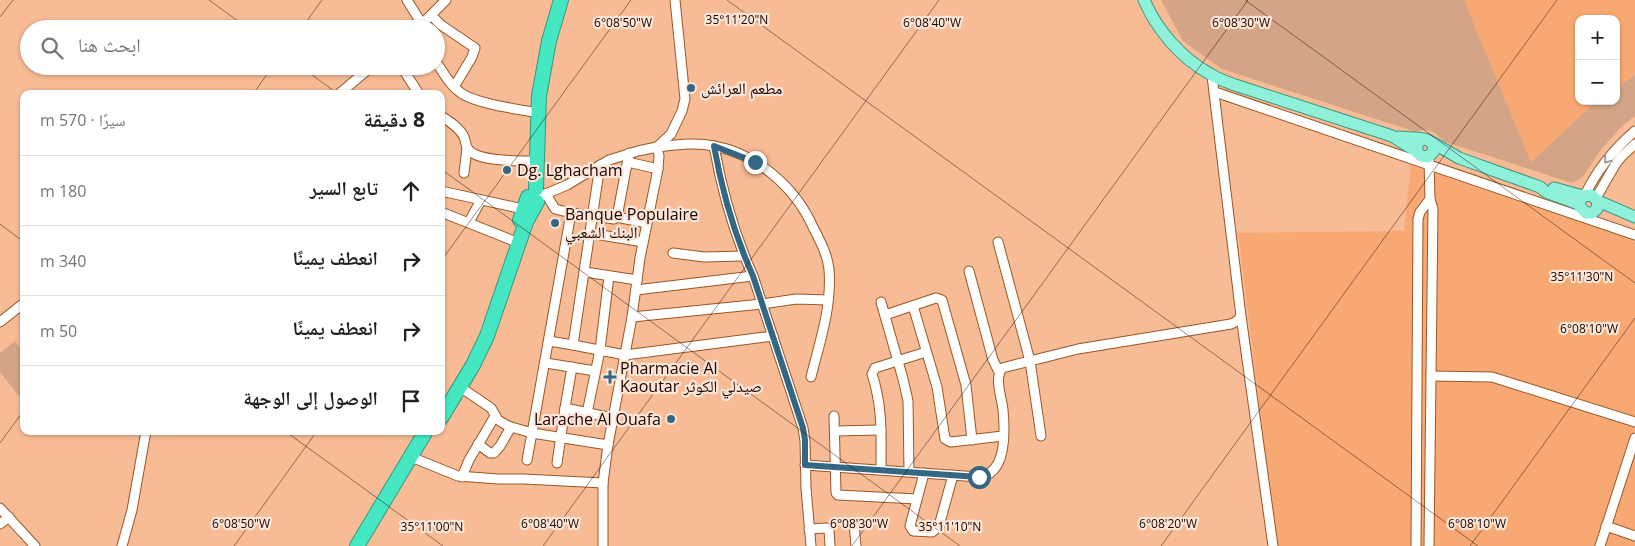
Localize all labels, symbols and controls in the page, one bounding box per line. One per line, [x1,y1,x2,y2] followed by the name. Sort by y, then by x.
[706,11,768,28] text: 35°11'20"N
[594,14,652,31] text: 6°08'50"W
[903,14,961,31] text: 6°08'40"W
[1212,14,1270,31] text: 6°08'30"W
[1575,15,1620,105] map controls
[1575,15,1620,60] button: +
[20,20,445,75] search box
[78,32,141,58] text: ابحث هنا
[38,34,66,62] icon: search
[1575,60,1620,105] button: −
[701,77,782,99] place label: مطعم العرائش
[685,82,697,94] marker: مطعم العرائش
[363,105,425,133] text: 8 دقيقة
[40,109,126,131] text: سيرًا · 570 m
[744,151,767,174] route end
[1604,154,1612,163] one-way arrow
[517,159,623,181] place label: Dg. Lghacham
[501,164,513,176] marker: Dg. Lghacham
[310,175,378,201] text: تابع السير
[397,177,425,205] icon: ahead
[40,180,86,202] text: 180 m
[565,203,698,245] place label: Banque Populaire البنك الشعبي
[549,217,561,229] marker: Banque Populaire البنك الشعبي
[292,245,378,271] text: انعطف يمينًا
[397,247,425,275] icon: right
[40,250,86,272] text: 340 m
[1551,268,1613,285] text: 35°11'30"N
[292,315,378,341] text: انعطف يمينًا
[397,317,425,345] icon: right
[40,320,77,342] text: 50 m
[1560,320,1618,337] text: 6°08'10"W
[620,357,762,399] place label: Pharmacie Al Kaoutar صيدلي الكوثر
[604,371,616,383] marker: Pharmacie Al Kaoutar صيدلي الكوثر
[243,385,378,411] text: الوصول إلى الوجهة
[397,387,425,415] icon: arrive
[534,408,661,430] place label: Larache Al Ouafa
[665,413,677,425] marker: Larache Al Ouafa
[968,466,991,489] route start
[212,515,270,532] text: 6°08'50"W
[521,515,579,532] text: 6°08'40"W
[830,515,888,532] text: 6°08'30"W
[1139,515,1197,532] text: 6°08'20"W
[1448,515,1506,532] text: 6°08'10"W
[401,518,463,535] text: 35°11'00"N
[919,518,981,535] text: 35°11'10"N

